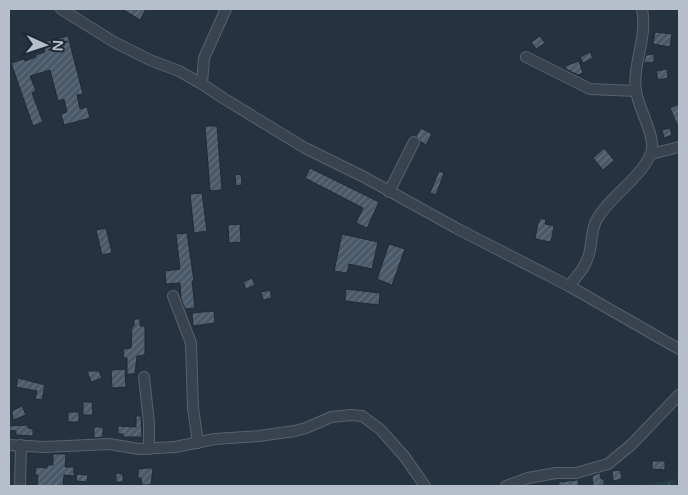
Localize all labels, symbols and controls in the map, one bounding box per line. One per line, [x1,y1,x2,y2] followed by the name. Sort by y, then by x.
[20,20,70,70] north arrow
[49,40,66,52] text: N

